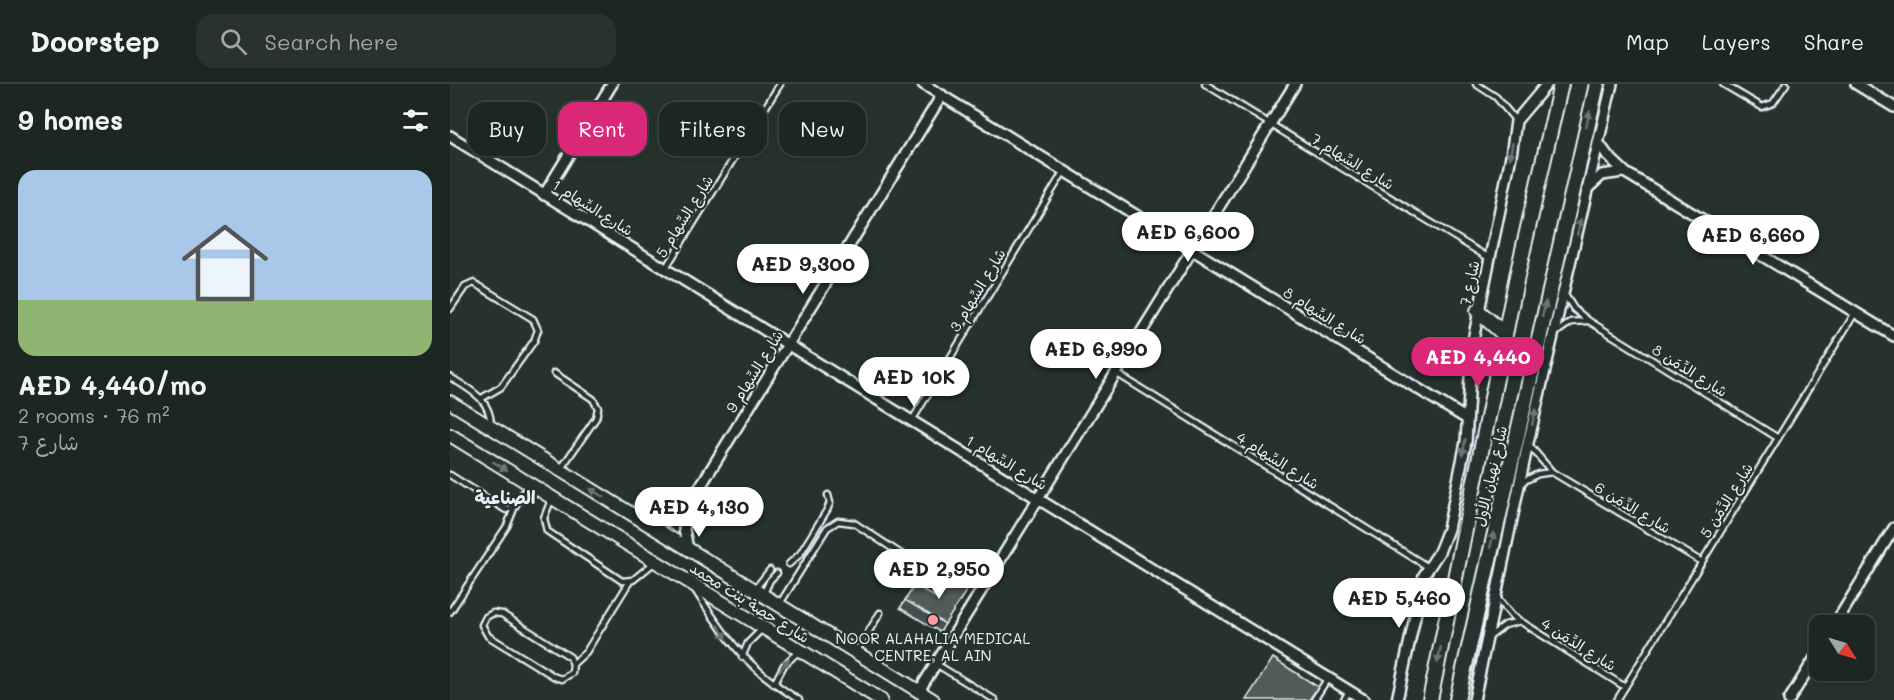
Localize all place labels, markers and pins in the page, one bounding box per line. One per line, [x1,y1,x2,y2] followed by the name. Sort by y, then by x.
[1119,212,1257,263] pin: AED 6,600
[1684,215,1822,266] pin: AED 6,660
[734,244,872,295] pin: AED 9,300
[1027,329,1165,380] pin: AED 6,990
[1409,337,1547,388] pin: AED 4,440
[859,357,969,408] pin: AED 10K
[630,487,768,538] pin: AED 4,130
[870,549,1008,600] pin: AED 2,950
[1330,578,1468,629] pin: AED 5,460
[926,613,940,627] marker: NOOR ALAHALIA MEDICAL CENTRE, AL AIN
[835,628,1031,665] place label: NOOR ALAHALIA MEDICAL CENTRE, AL AIN

